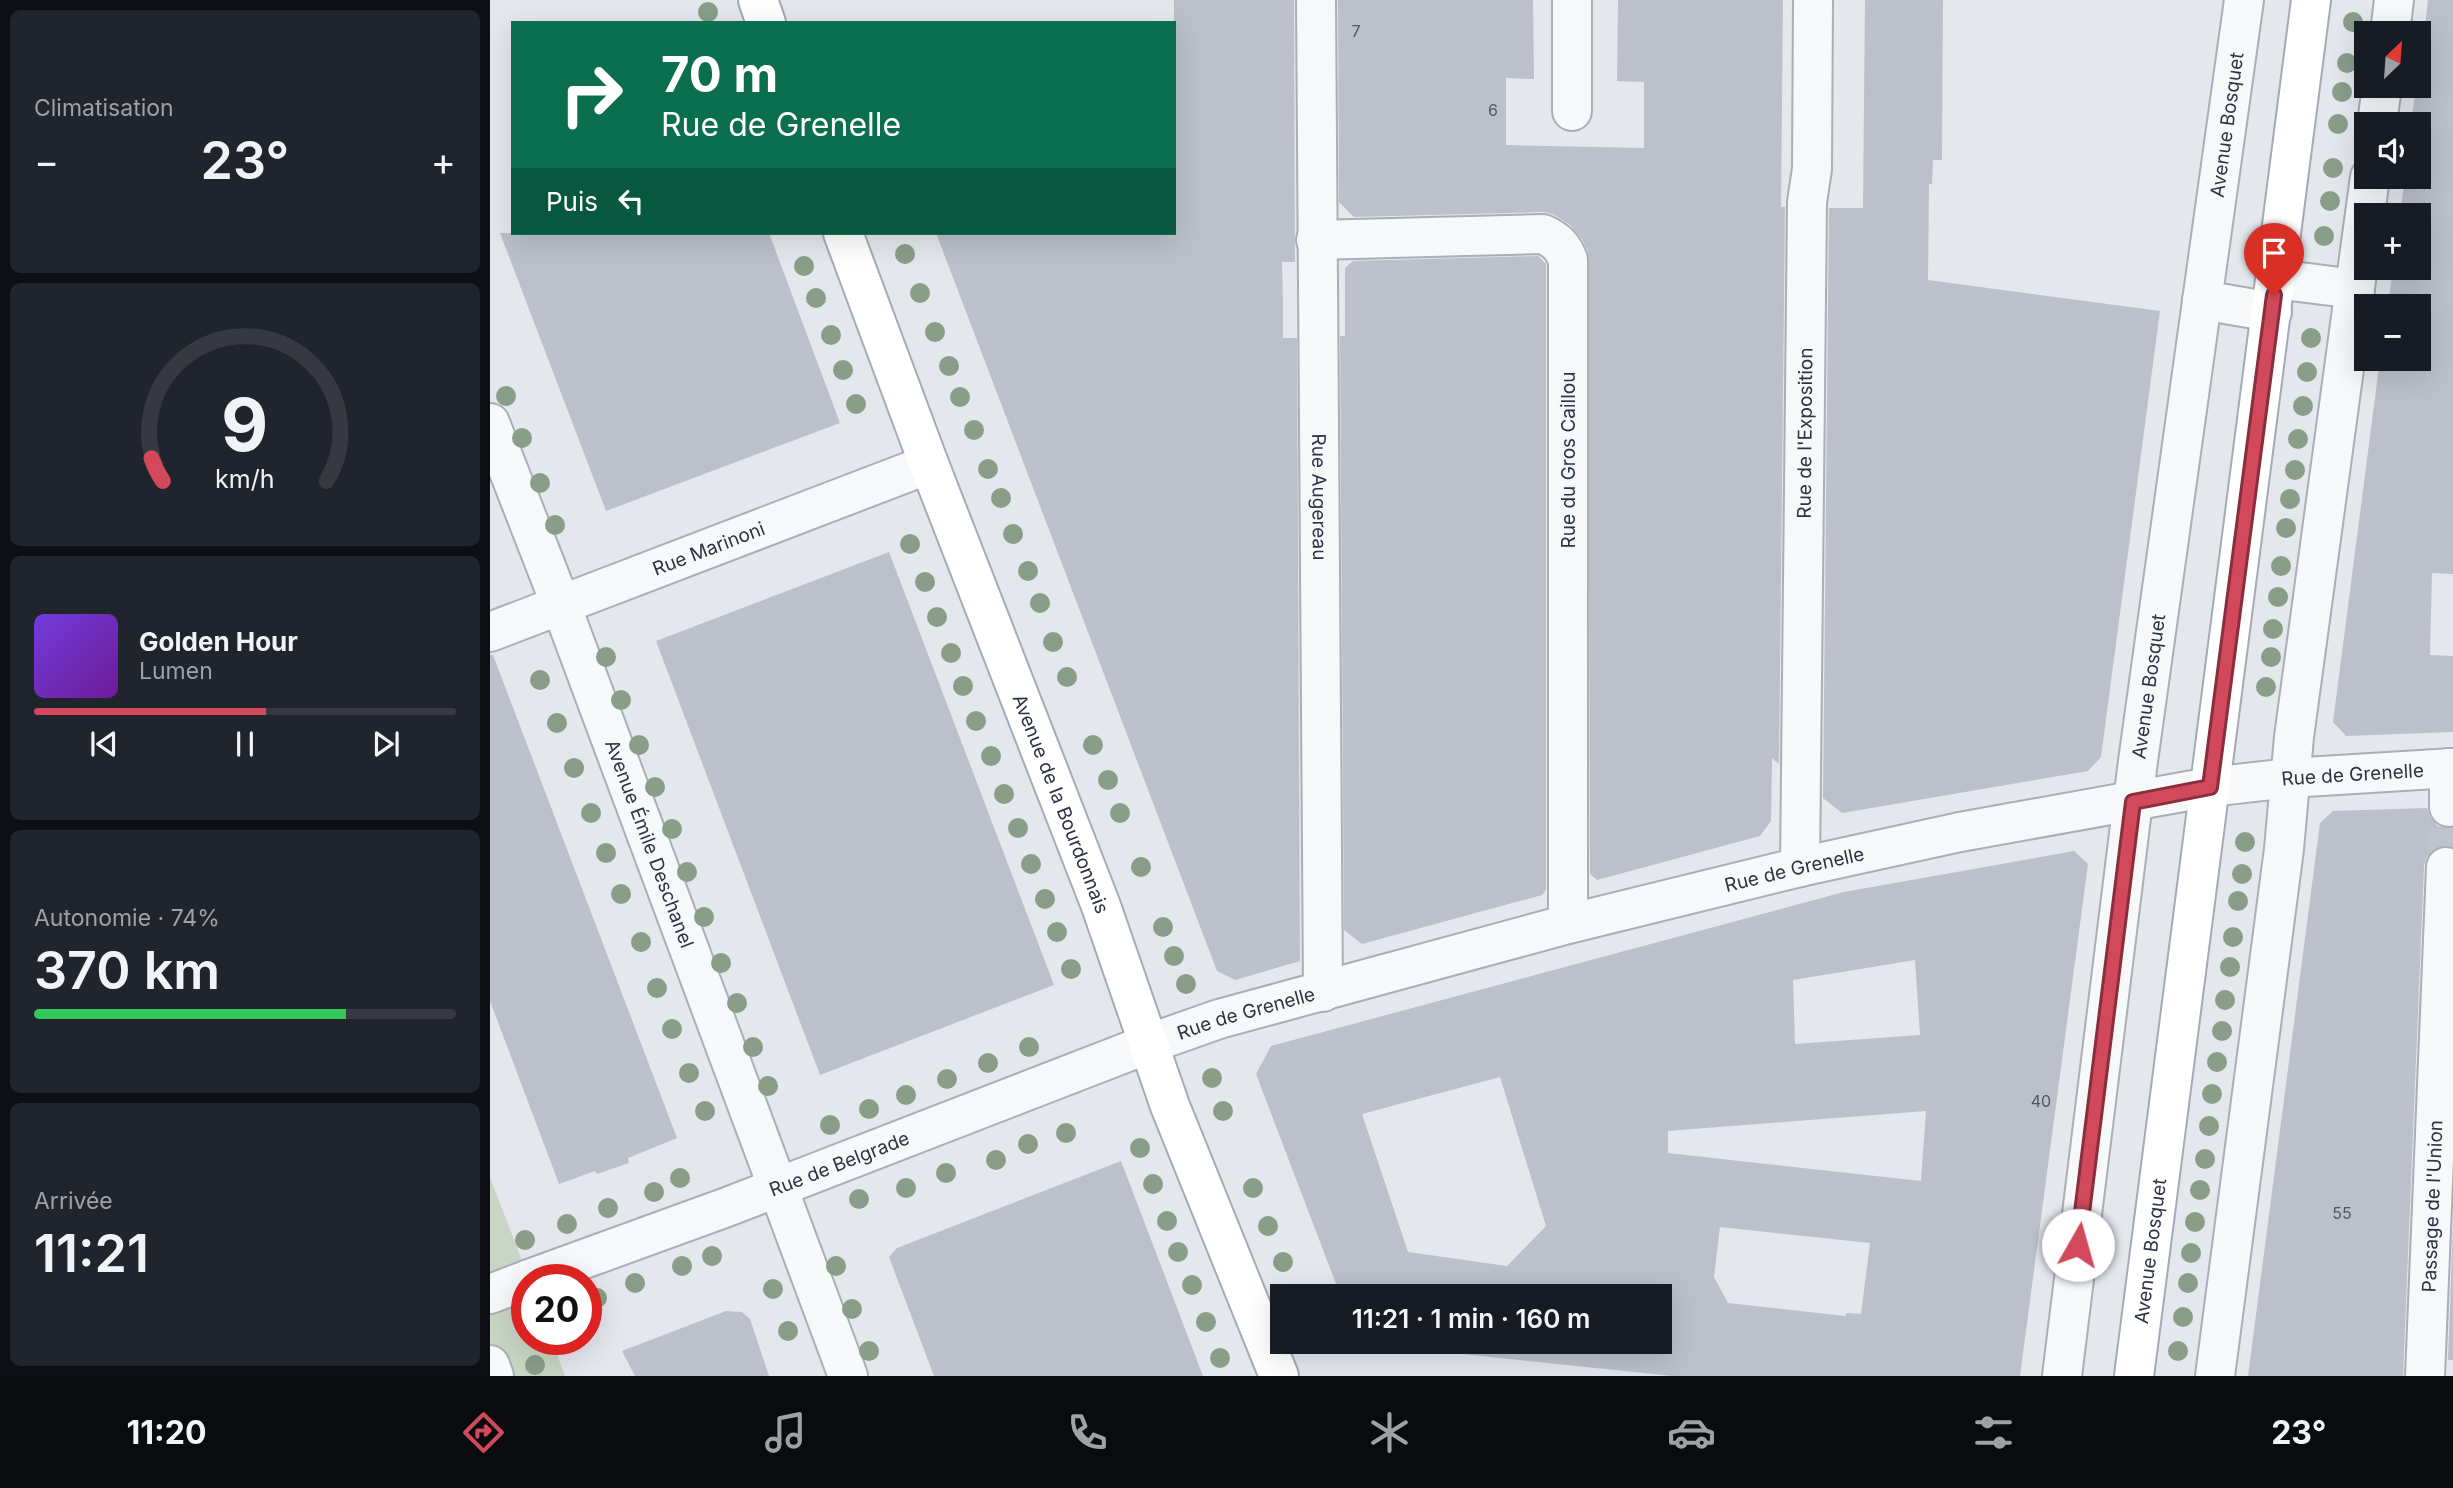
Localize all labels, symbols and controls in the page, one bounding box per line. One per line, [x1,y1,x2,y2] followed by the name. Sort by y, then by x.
[1351,21,1361,41] house number: 7
[2354,21,2431,98] north arrow
[2354,21,2431,371] map controls
[661,45,778,104] text: 70 m
[546,49,637,140] icon: right
[2206,51,2249,199] street label: Avenue Bosquet
[34,94,174,122] text: Climatisation
[1488,100,1498,120] house number: 6
[661,105,901,144] text: Rue de Grenelle
[2354,112,2431,189] button: sound
[201,129,289,192] text: 23°
[34,138,59,184] text: −
[431,138,456,184] text: +
[612,182,650,220] icon: left
[546,186,598,217] text: Puis
[2354,203,2431,280] button: +
[2244,223,2304,295] pin
[2255,234,2293,272] icon: arrive
[2354,294,2431,371] button: −
[1793,347,1817,519] street label: Rue de l'Exposition
[1557,372,1580,548] street label: Rue du Gros Caillou
[221,380,269,469] text: 9
[1307,433,1331,561] street label: Rue Augereau
[215,464,275,494] text: km/h
[649,517,768,581] street label: Rue Marinoni
[2127,612,2170,760] street label: Avenue Bosquet
[139,626,298,657] text: Golden Hour
[139,657,213,685] text: Lumen
[1008,691,1114,917] street label: Avenue de la Bourdonnais
[85,725,123,763] icon: previous
[226,725,264,763] icon: pause
[367,725,405,763] icon: next
[600,737,699,951] street label: Avenue Émile Deschanel
[2280,759,2425,791] street label: Rue de Grenelle
[1722,842,1866,897] street label: Rue de Grenelle
[34,904,220,932] text: Autonomie · 74%
[34,939,220,1002] text: 370 km
[1174,982,1318,1045] street label: Rue de Grenelle
[2031,1091,2051,1111] house number: 40
[2417,1119,2448,1293] street label: Passage de l'Union
[766,1127,913,1202] street label: Rue de Belgrade
[2130,1177,2171,1325] street label: Avenue Bosquet
[34,1187,113,1215] text: Arrivée
[2332,1203,2352,1223] house number: 55
[2041,1208,2115,1282] position arrow
[34,1222,149,1285] text: 11:21
[511,1264,602,1355] speed limit sign: 20
[1352,1303,1590,1334] text: 11:21 · 1 min · 160 m
[459,1408,508,1457] icon: directions
[761,1408,810,1457] icon: music
[1063,1408,1112,1457] icon: phone
[1365,1408,1414,1457] icon: climate
[1667,1408,1716,1457] icon: car
[1969,1408,2018,1457] icon: filters
[126,1413,206,1452] text: 11:20
[2271,1413,2326,1452] text: 23°

